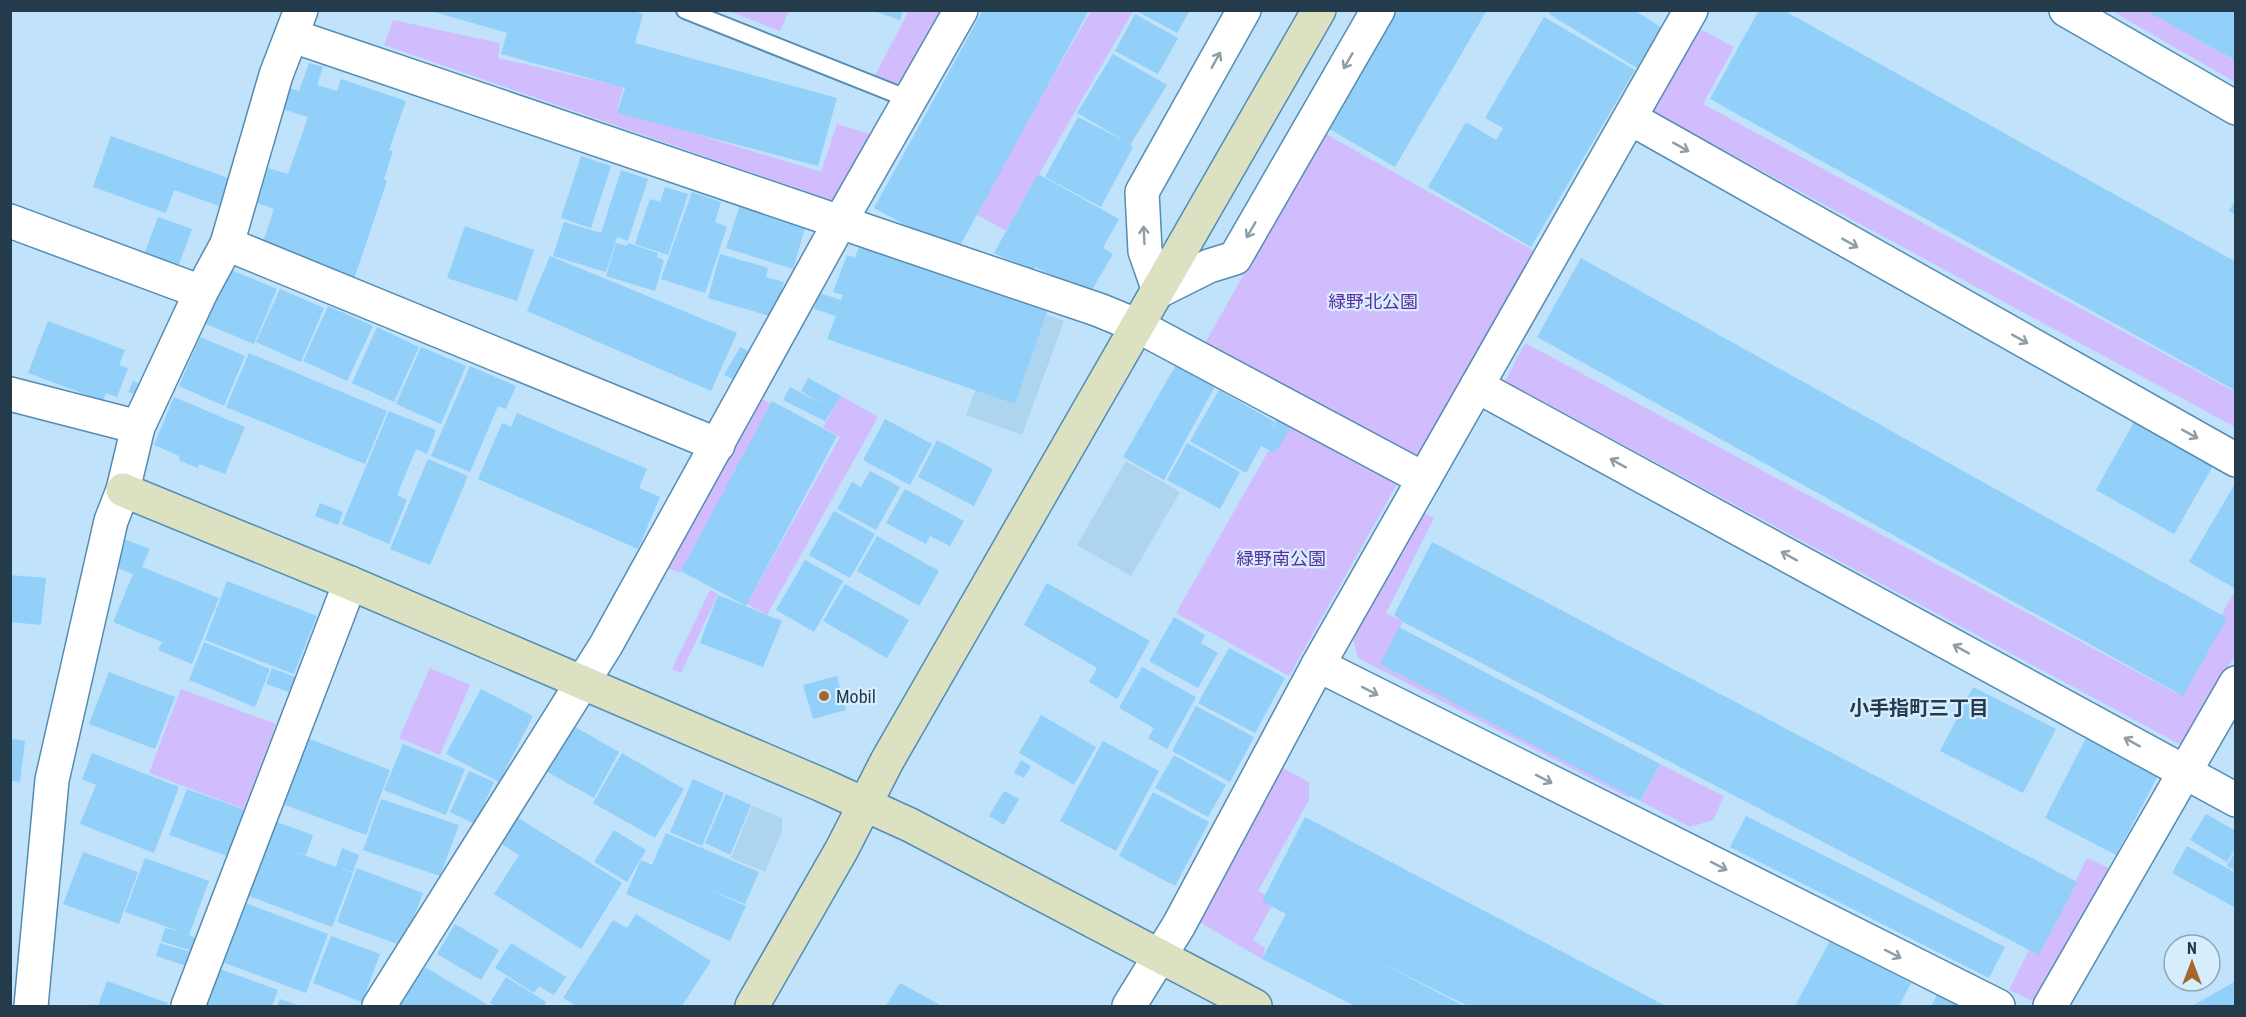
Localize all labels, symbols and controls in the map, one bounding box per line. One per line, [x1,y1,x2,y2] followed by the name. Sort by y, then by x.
[1211,51,1223,68] one-way arrow
[1342,52,1354,69] one-way arrow
[1671,142,1689,153] one-way arrow
[1245,221,1257,238] one-way arrow
[1139,225,1150,245] one-way arrow
[1841,238,1859,249] one-way arrow
[1328,291,1418,312] park label: 緑野北公園
[2011,333,2028,345] one-way arrow
[2181,428,2198,440] one-way arrow
[1610,457,1627,469] one-way arrow
[1236,548,1326,569] park label: 緑野南公園
[1781,550,1799,561] one-way arrow
[1952,643,1970,654] one-way arrow
[836,686,876,707] place label: Mobil
[1361,686,1379,698] one-way arrow
[817,689,831,703] marker: Mobil
[1849,696,1989,720] district label: 小手指町三丁目
[2124,736,2141,748] one-way arrow
[1535,774,1553,785] one-way arrow
[1709,861,1727,873] one-way arrow
[2162,933,2222,993] north arrow
[2187,939,2197,958] text: N
[1884,948,1902,960] one-way arrow

